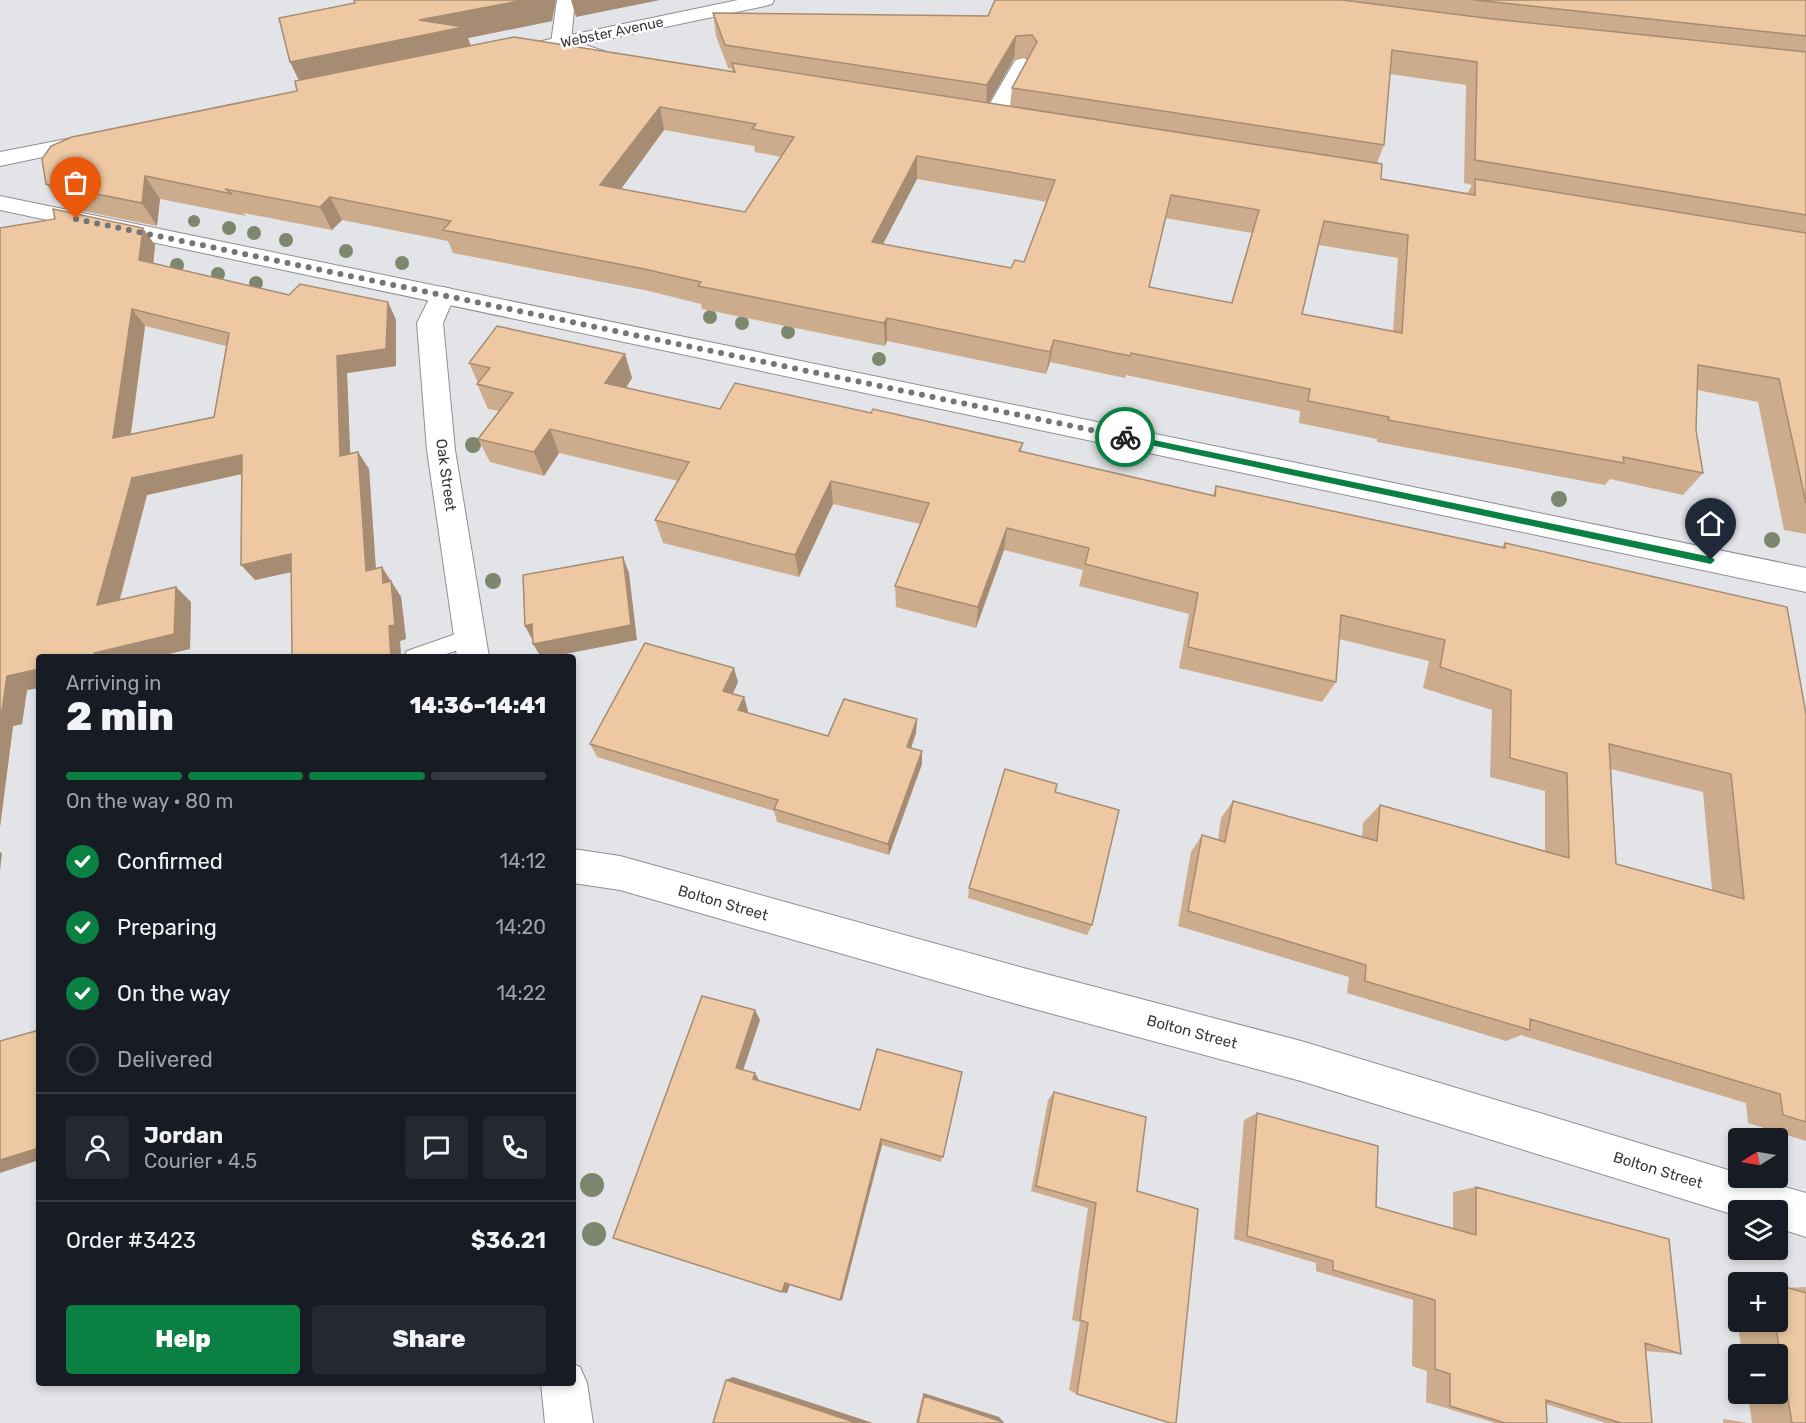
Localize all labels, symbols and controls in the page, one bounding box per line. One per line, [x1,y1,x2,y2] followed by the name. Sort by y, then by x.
[559,13,665,52] street label: Webster Avenue
[50,157,101,219] pin
[59,166,92,199] icon: bag
[1095,407,1155,467] courier
[1109,421,1142,454] icon: bike
[432,438,460,513] street label: Oak Street
[1685,498,1736,560] pin
[1694,507,1727,540] icon: home
[66,671,161,695] text: Arriving in
[410,692,546,719] text: 14:36–14:41
[66,694,174,740] text: 2 min
[66,789,233,813] text: On the way · 80 m
[66,845,99,878] icon: check
[117,848,223,875] text: Confirmed
[500,849,546,873] text: 14:12
[676,882,770,924] street label: Bolton Street
[66,911,99,944] icon: check
[117,914,217,941] text: Preparing
[495,915,546,939] text: 14:20
[66,977,99,1010] icon: check
[117,980,231,1007] text: On the way
[496,981,546,1005] text: 14:22
[1145,1011,1239,1053] street label: Bolton Street
[117,1046,213,1073] text: Delivered
[66,1116,129,1179] button: person
[405,1116,468,1179] button: chat
[483,1116,546,1179] button: phone
[144,1122,223,1149] text: Jordan
[1728,1128,1788,1188] north arrow
[1728,1128,1788,1404] map controls
[1611,1148,1705,1192] street label: Bolton Street
[144,1149,257,1173] text: Courier · 4.5
[1728,1200,1788,1260] button: layers
[66,1227,196,1254] text: Order #3423
[471,1227,546,1254] text: $36.21
[1728,1272,1788,1332] button: +
[66,1305,300,1374] button: Help
[312,1305,546,1374] button: Share
[1728,1344,1788,1404] button: −

